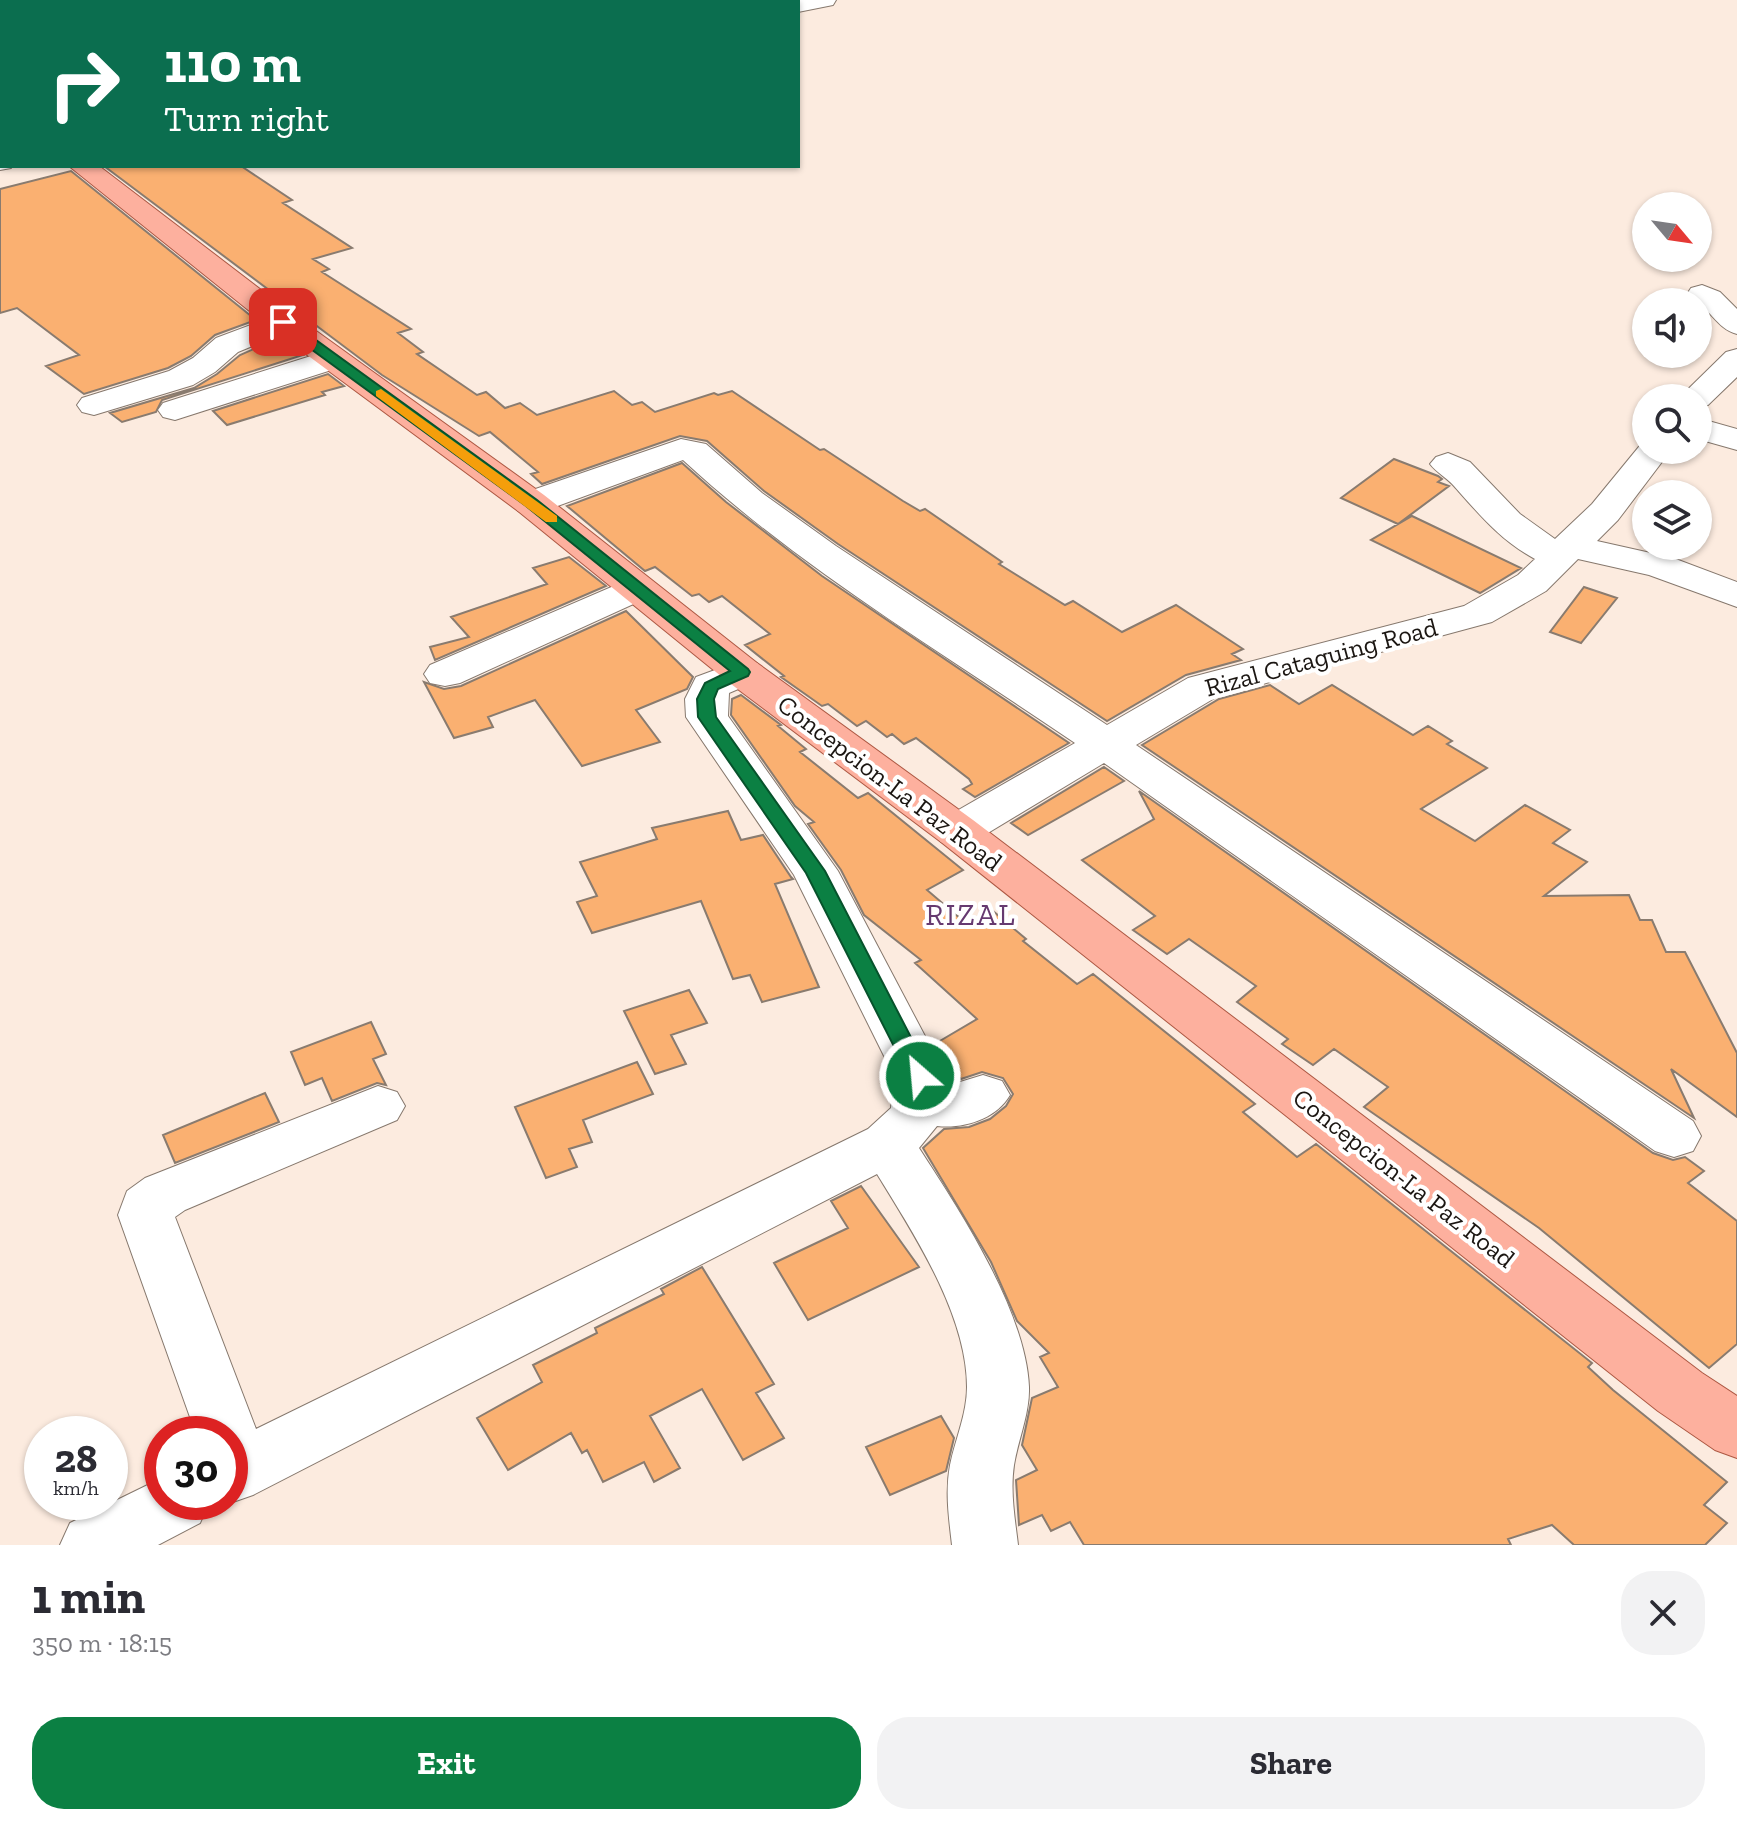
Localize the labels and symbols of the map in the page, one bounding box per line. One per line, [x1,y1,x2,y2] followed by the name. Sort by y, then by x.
[1632,192,1712,272] north arrow
[249,288,317,356] pin
[1201,611,1441,703] street label: Rizal Cataguing Road
[771,688,1009,878] street label: Concepcion-La Paz Road
[925,897,1017,933] district label: RIZAL
[878,1034,962,1118] position arrow
[1287,1081,1521,1275] street label: Concepcion-La Paz Road
[144,1416,248,1520] speed limit sign: 30

